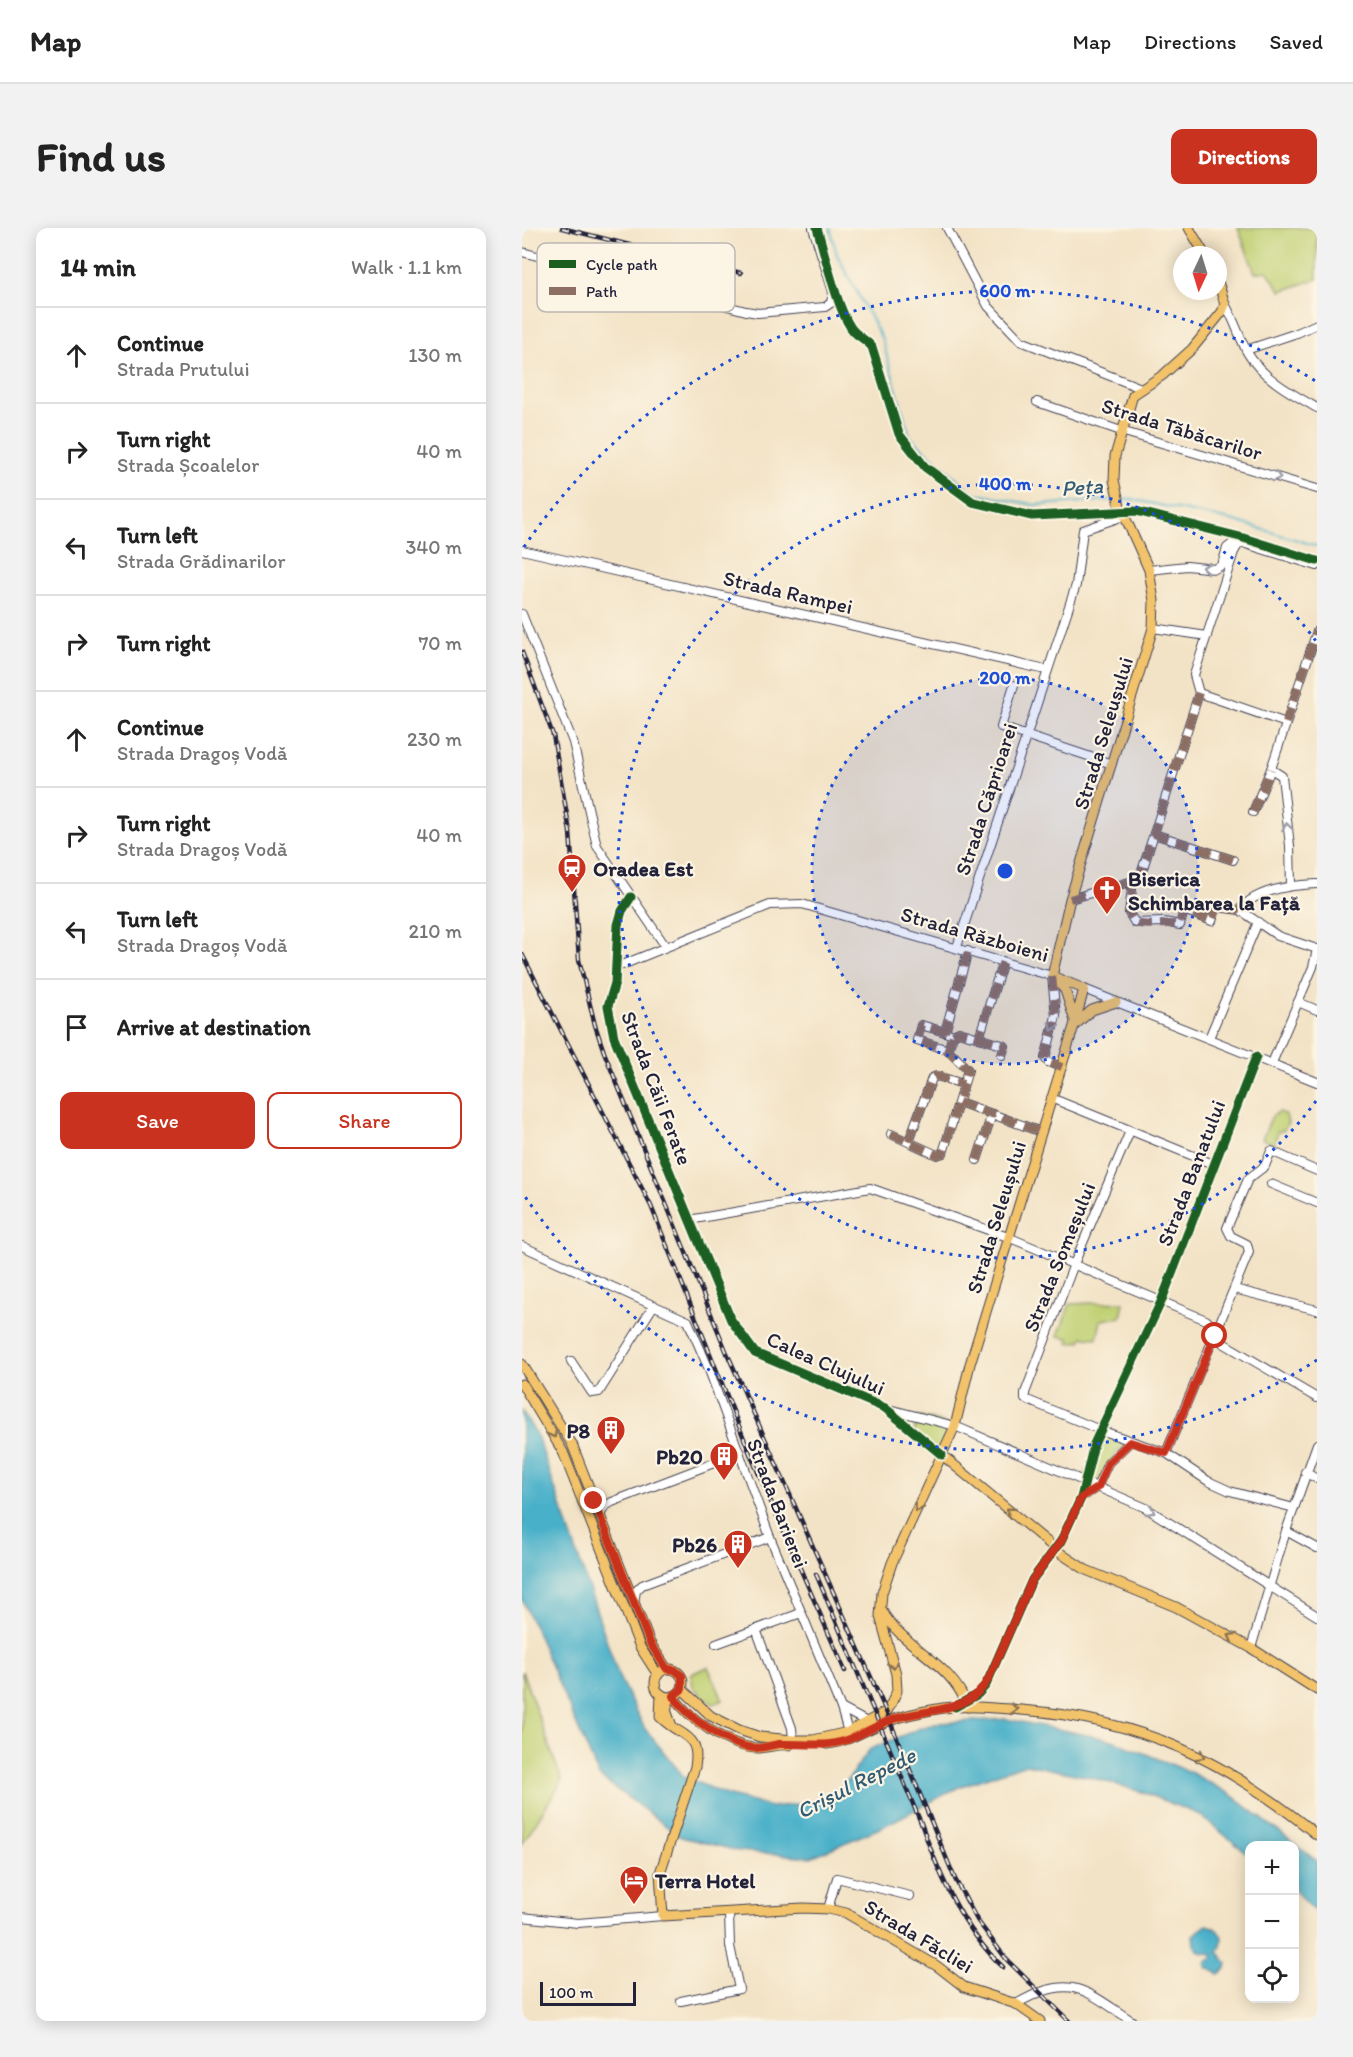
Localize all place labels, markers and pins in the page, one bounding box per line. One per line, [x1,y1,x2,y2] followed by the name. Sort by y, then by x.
[556,852,588,894] station icon: Oradea Est
[593,856,693,881] place label: Oradea Est
[995,861,1015,881] centre of rings
[1128,866,1301,916] place label: Biserica Schimbarea la Față
[1091,874,1123,916] church icon: Biserica Schimbarea la Față
[595,1414,627,1456] building icon: P8
[567,1418,590,1443] place label: P8
[708,1440,740,1482] building icon: Pb20
[656,1444,703,1469] place label: Pb20
[722,1528,754,1570] building icon: Pb26
[672,1532,717,1557] place label: Pb26
[618,1864,650,1906] hotel icon: Terra Hotel
[654,1868,756,1893] place label: Terra Hotel

